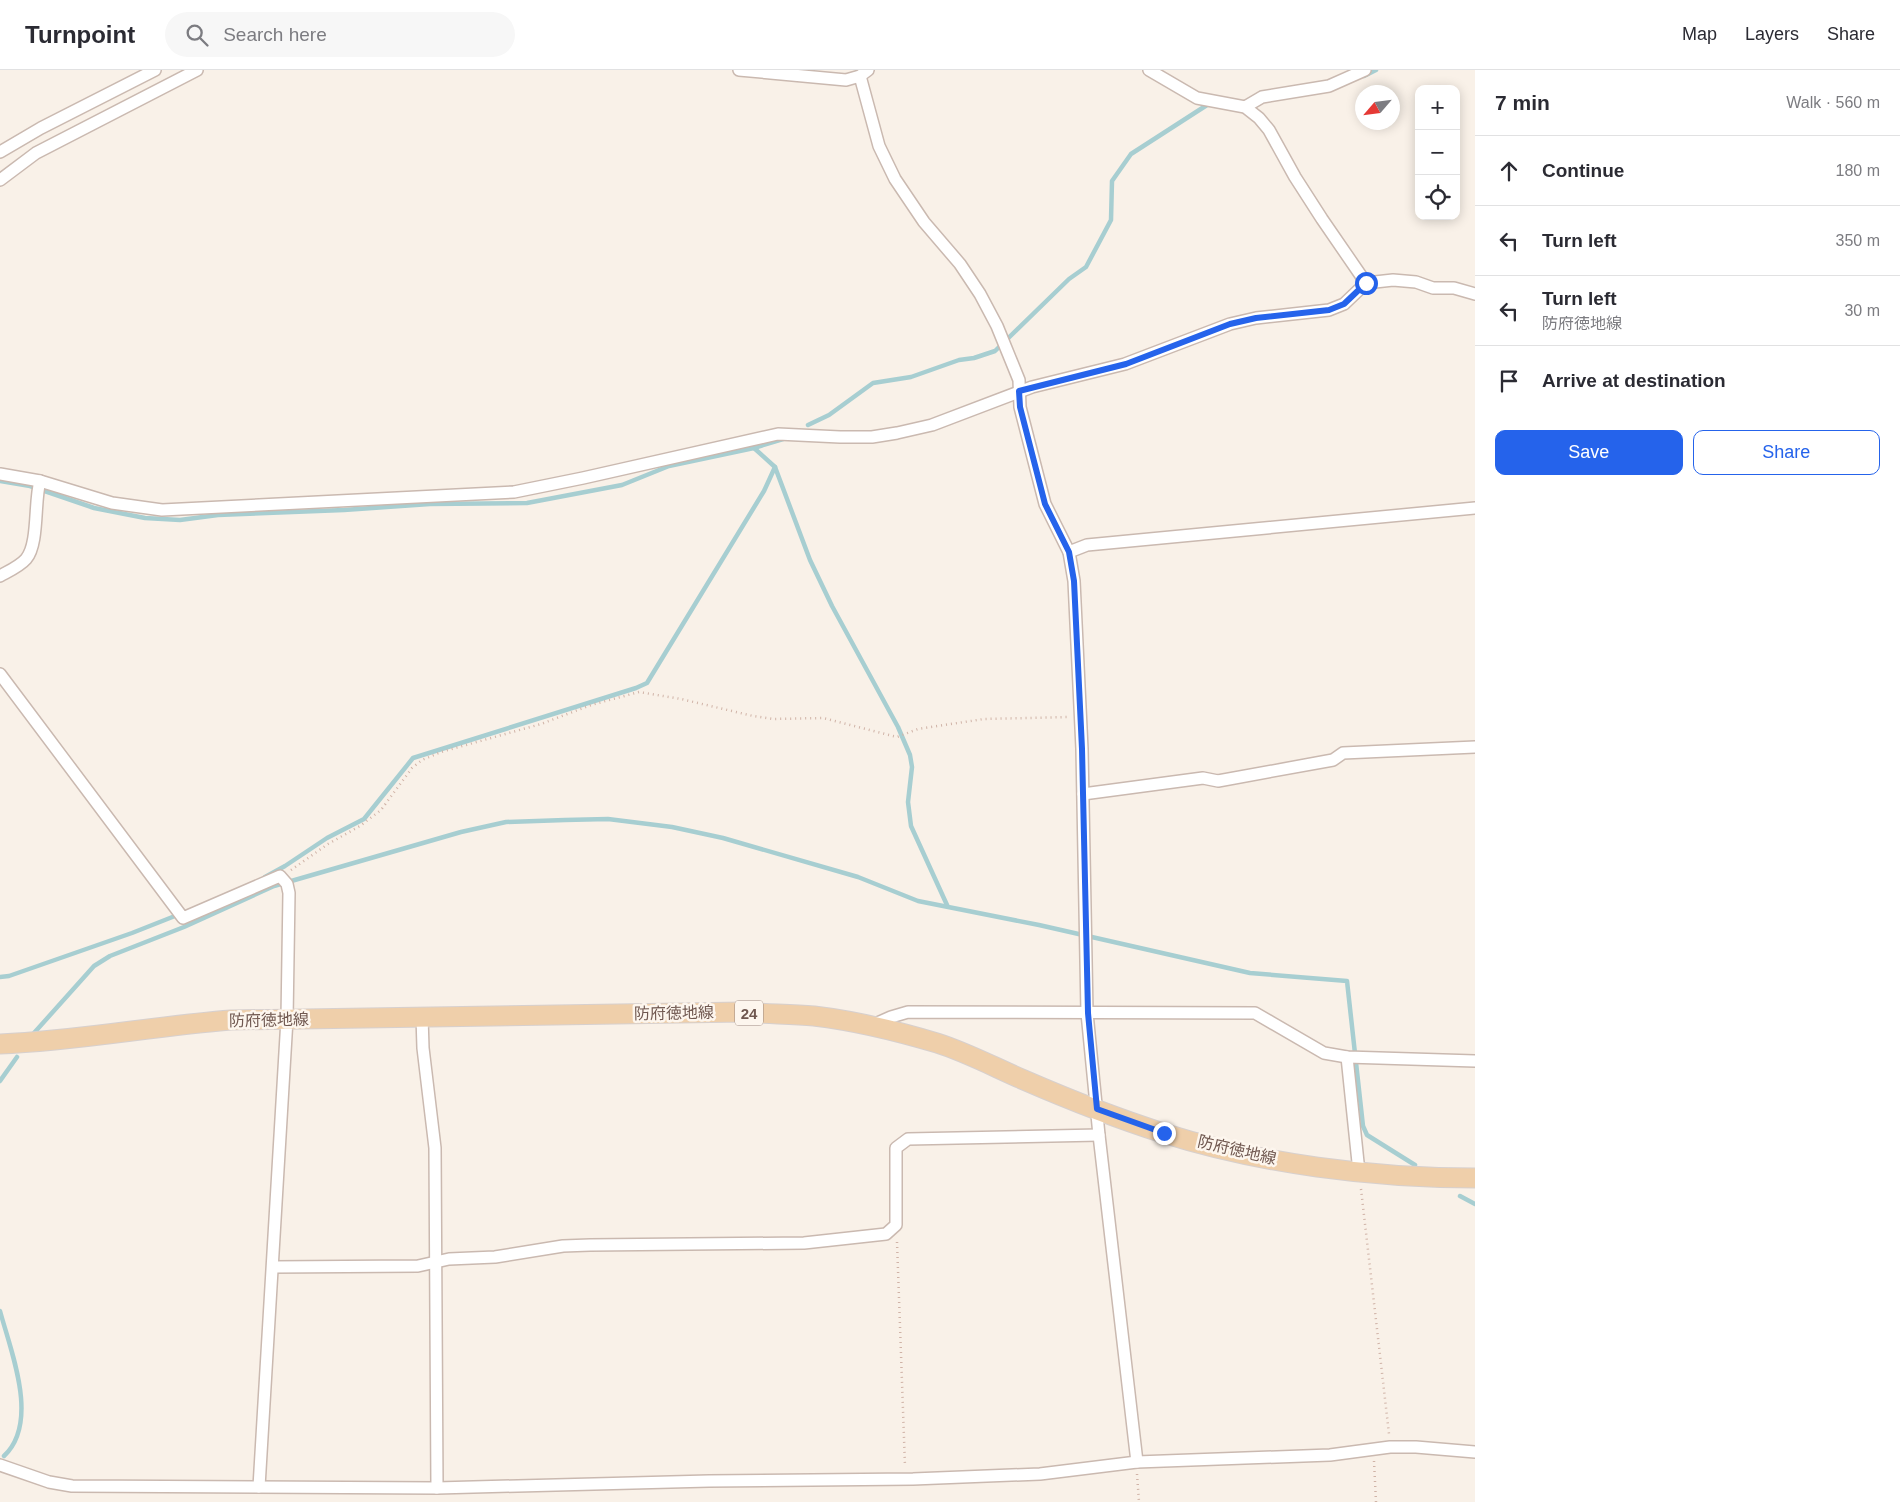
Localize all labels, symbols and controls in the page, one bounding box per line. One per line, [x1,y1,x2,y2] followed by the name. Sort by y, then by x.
[165,12,515,57] search box
[25,21,135,48] text: Turnpoint
[183,21,211,49] icon: search
[223,24,327,45] text: Search here
[1682,24,1717,44] text: Map
[1745,24,1799,44] text: Layers
[1827,24,1875,44] text: Share
[1355,85,1400,130] north arrow
[1415,85,1460,220] map controls
[1415,85,1460,130] button: +
[1495,91,1550,114] text: 7 min
[1786,94,1880,111] text: Walk · 560 m
[1415,130,1460,175] button: −
[1495,157,1523,185] icon: ahead
[1542,160,1624,181] text: Continue
[1836,162,1880,179] text: 180 m
[1415,175,1460,220] button: locate
[1495,227,1523,255] icon: left
[1542,230,1617,251] text: Turn left
[1836,232,1880,249] text: 350 m
[1355,272,1378,295] route start
[1542,288,1617,309] text: Turn left
[1495,297,1523,325] icon: left
[1844,302,1880,319] text: 30 m
[1542,315,1622,332] text: 防府徳地線
[1495,367,1523,395] icon: arrive
[1542,370,1726,391] text: Arrive at destination
[1495,430,1683,475] button: Save
[1693,430,1880,475] button: Share
[735,1000,763,1026] road number: 24
[634,1004,714,1022] street label: 防府徳地線
[229,1011,309,1029] street label: 防府徳地線
[1153,1122,1176,1145] route end
[1196,1133,1278,1167] street label: 防府徳地線

